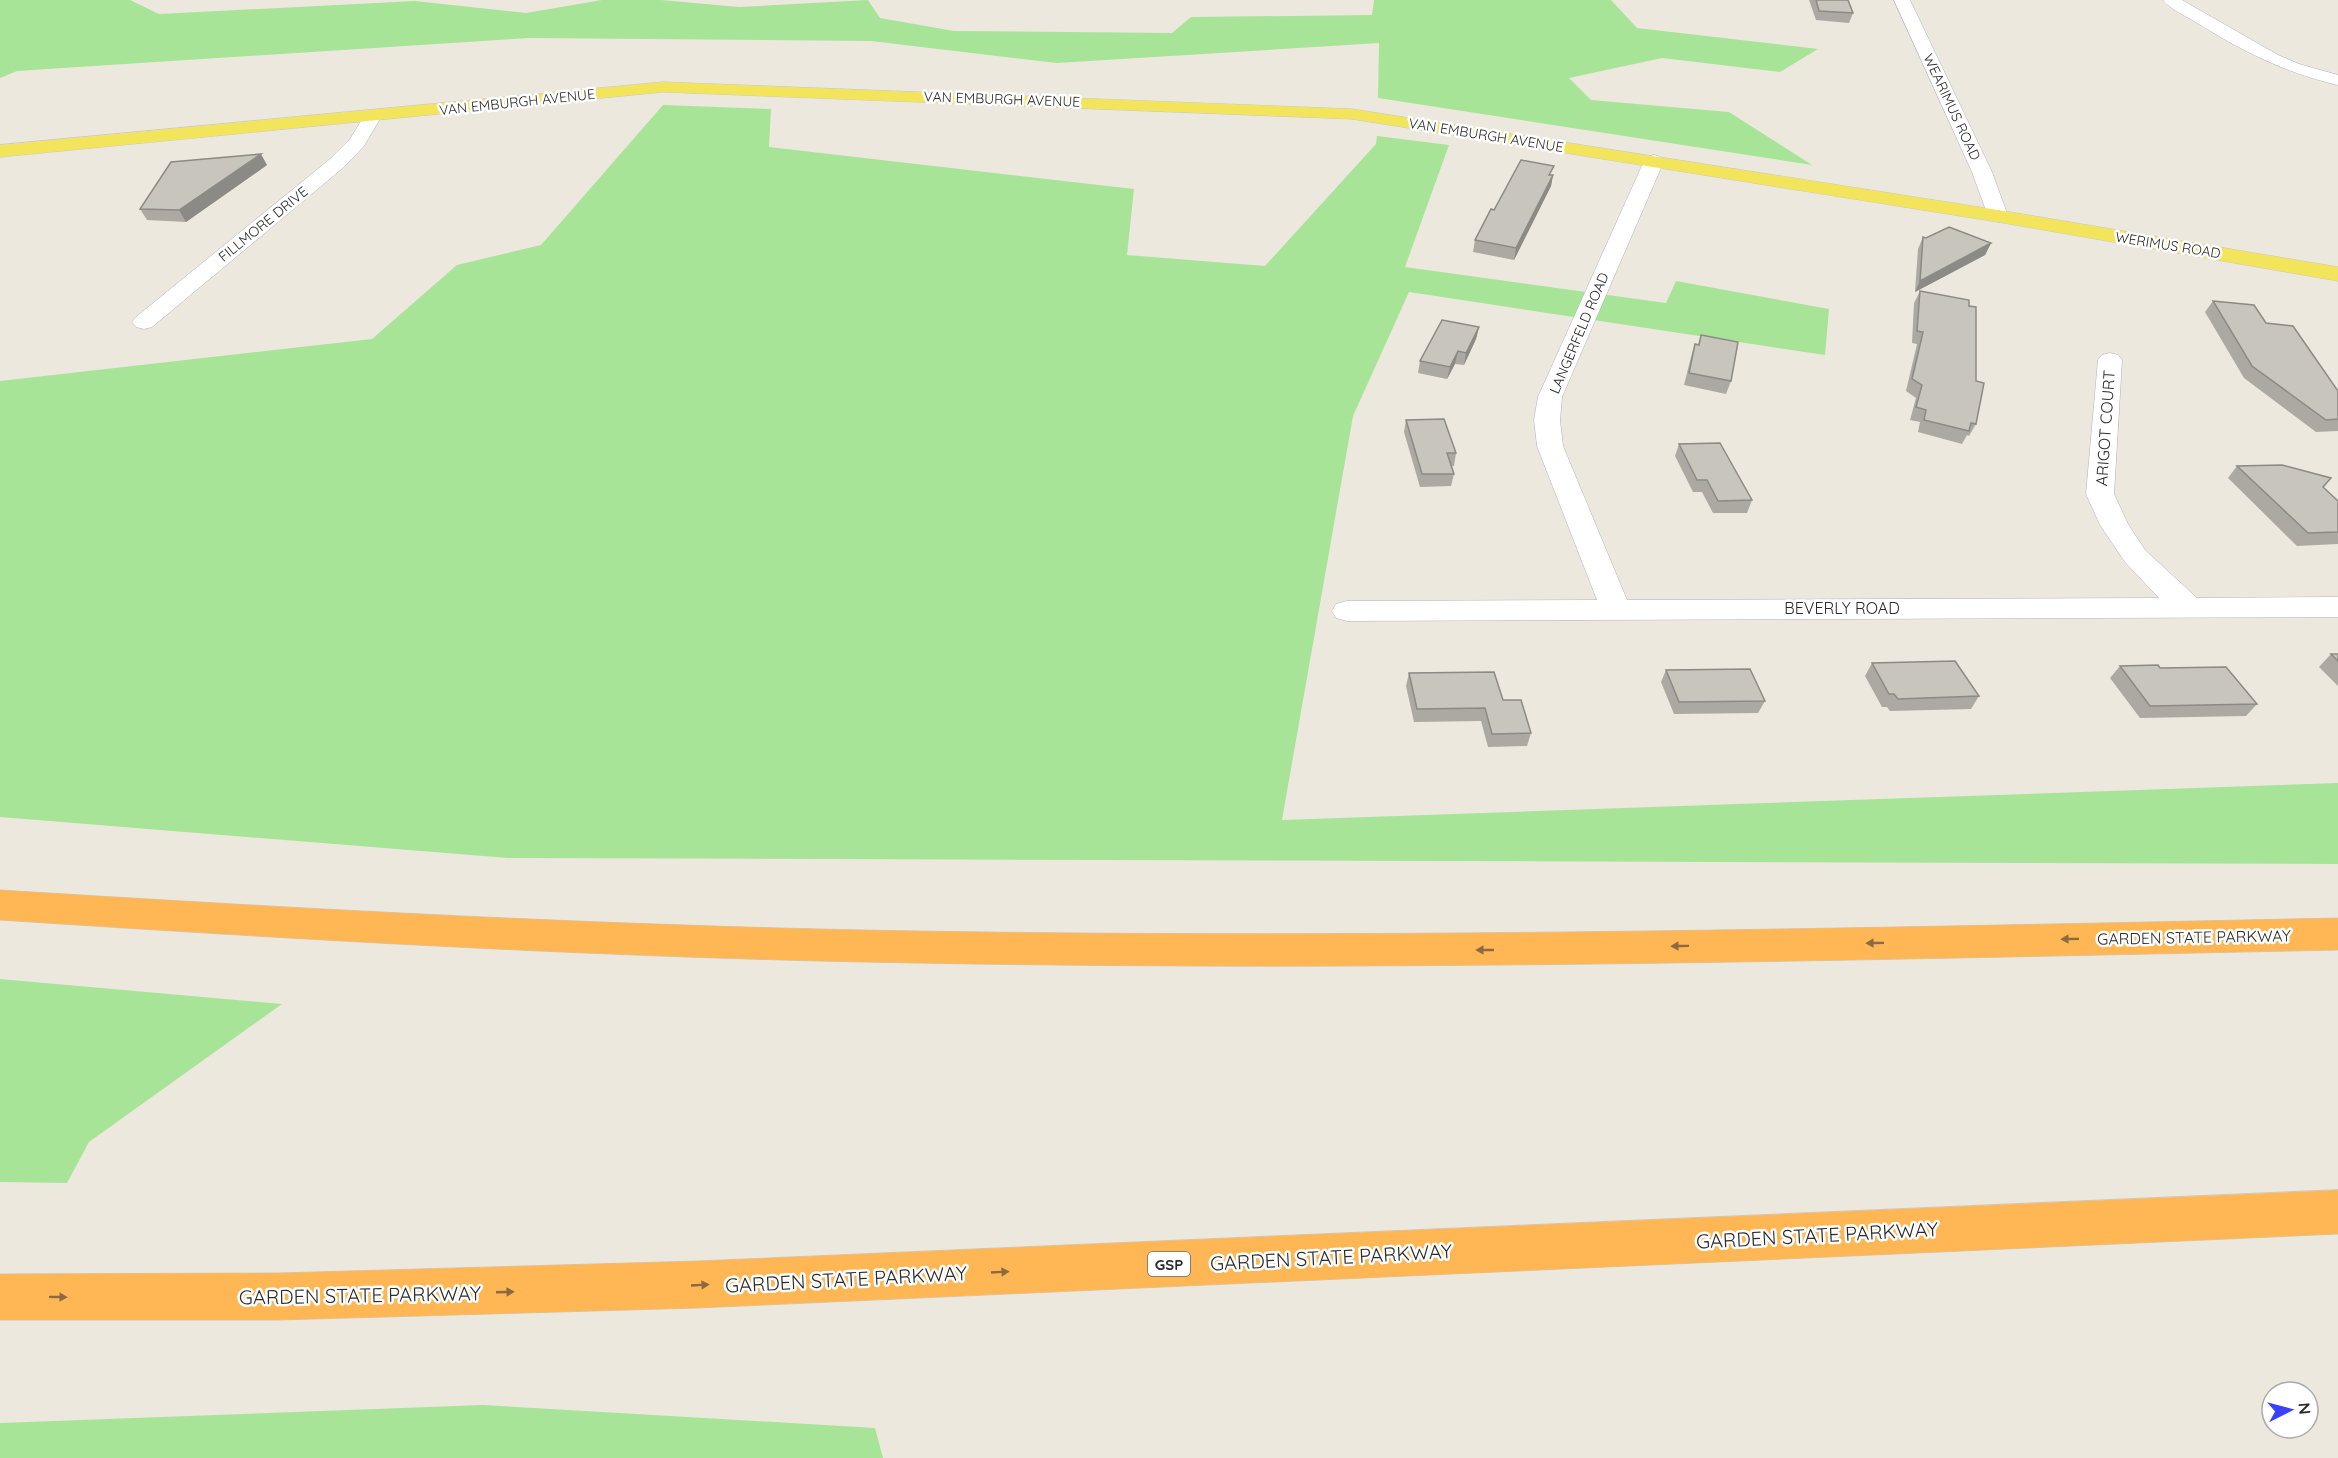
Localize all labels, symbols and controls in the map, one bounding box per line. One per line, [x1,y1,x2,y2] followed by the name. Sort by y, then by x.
[1919,51,1985,163] street label: WEARIMUS ROAD
[438,85,596,119] street label: VAN EMBURGH AVENUE
[923,87,1081,111] street label: VAN EMBURGH AVENUE
[1407,114,1565,156] street label: VAN EMBURGH AVENUE
[215,182,311,266] street label: FILLMORE DRIVE
[2114,228,2222,262] street label: WERIMUS ROAD
[1545,270,1613,396] street label: LANGERFELD ROAD
[2091,369,2119,487] street label: ARIGOT COURT
[1784,598,1900,618] street label: BEVERLY ROAD
[2097,925,2291,949] street label: GARDEN STATE PARKWAY
[2060,934,2079,944] one-way arrow
[1865,938,1884,947] one-way arrow
[1670,941,1689,951] one-way arrow
[1475,945,1494,955] one-way arrow
[1695,1216,1939,1254] street label: GARDEN STATE PARKWAY
[1209,1238,1453,1276] street label: GARDEN STATE PARKWAY
[1148,1252,1190,1276] road number: GSP
[724,1260,968,1298] street label: GARDEN STATE PARKWAY
[991,1267,1010,1276] one-way arrow
[239,1280,481,1310] street label: GARDEN STATE PARKWAY
[691,1280,710,1290] one-way arrow
[496,1287,515,1296] one-way arrow
[49,1292,68,1302] one-way arrow
[2260,1380,2320,1440] north arrow
[2294,1402,2315,1415] text: N

